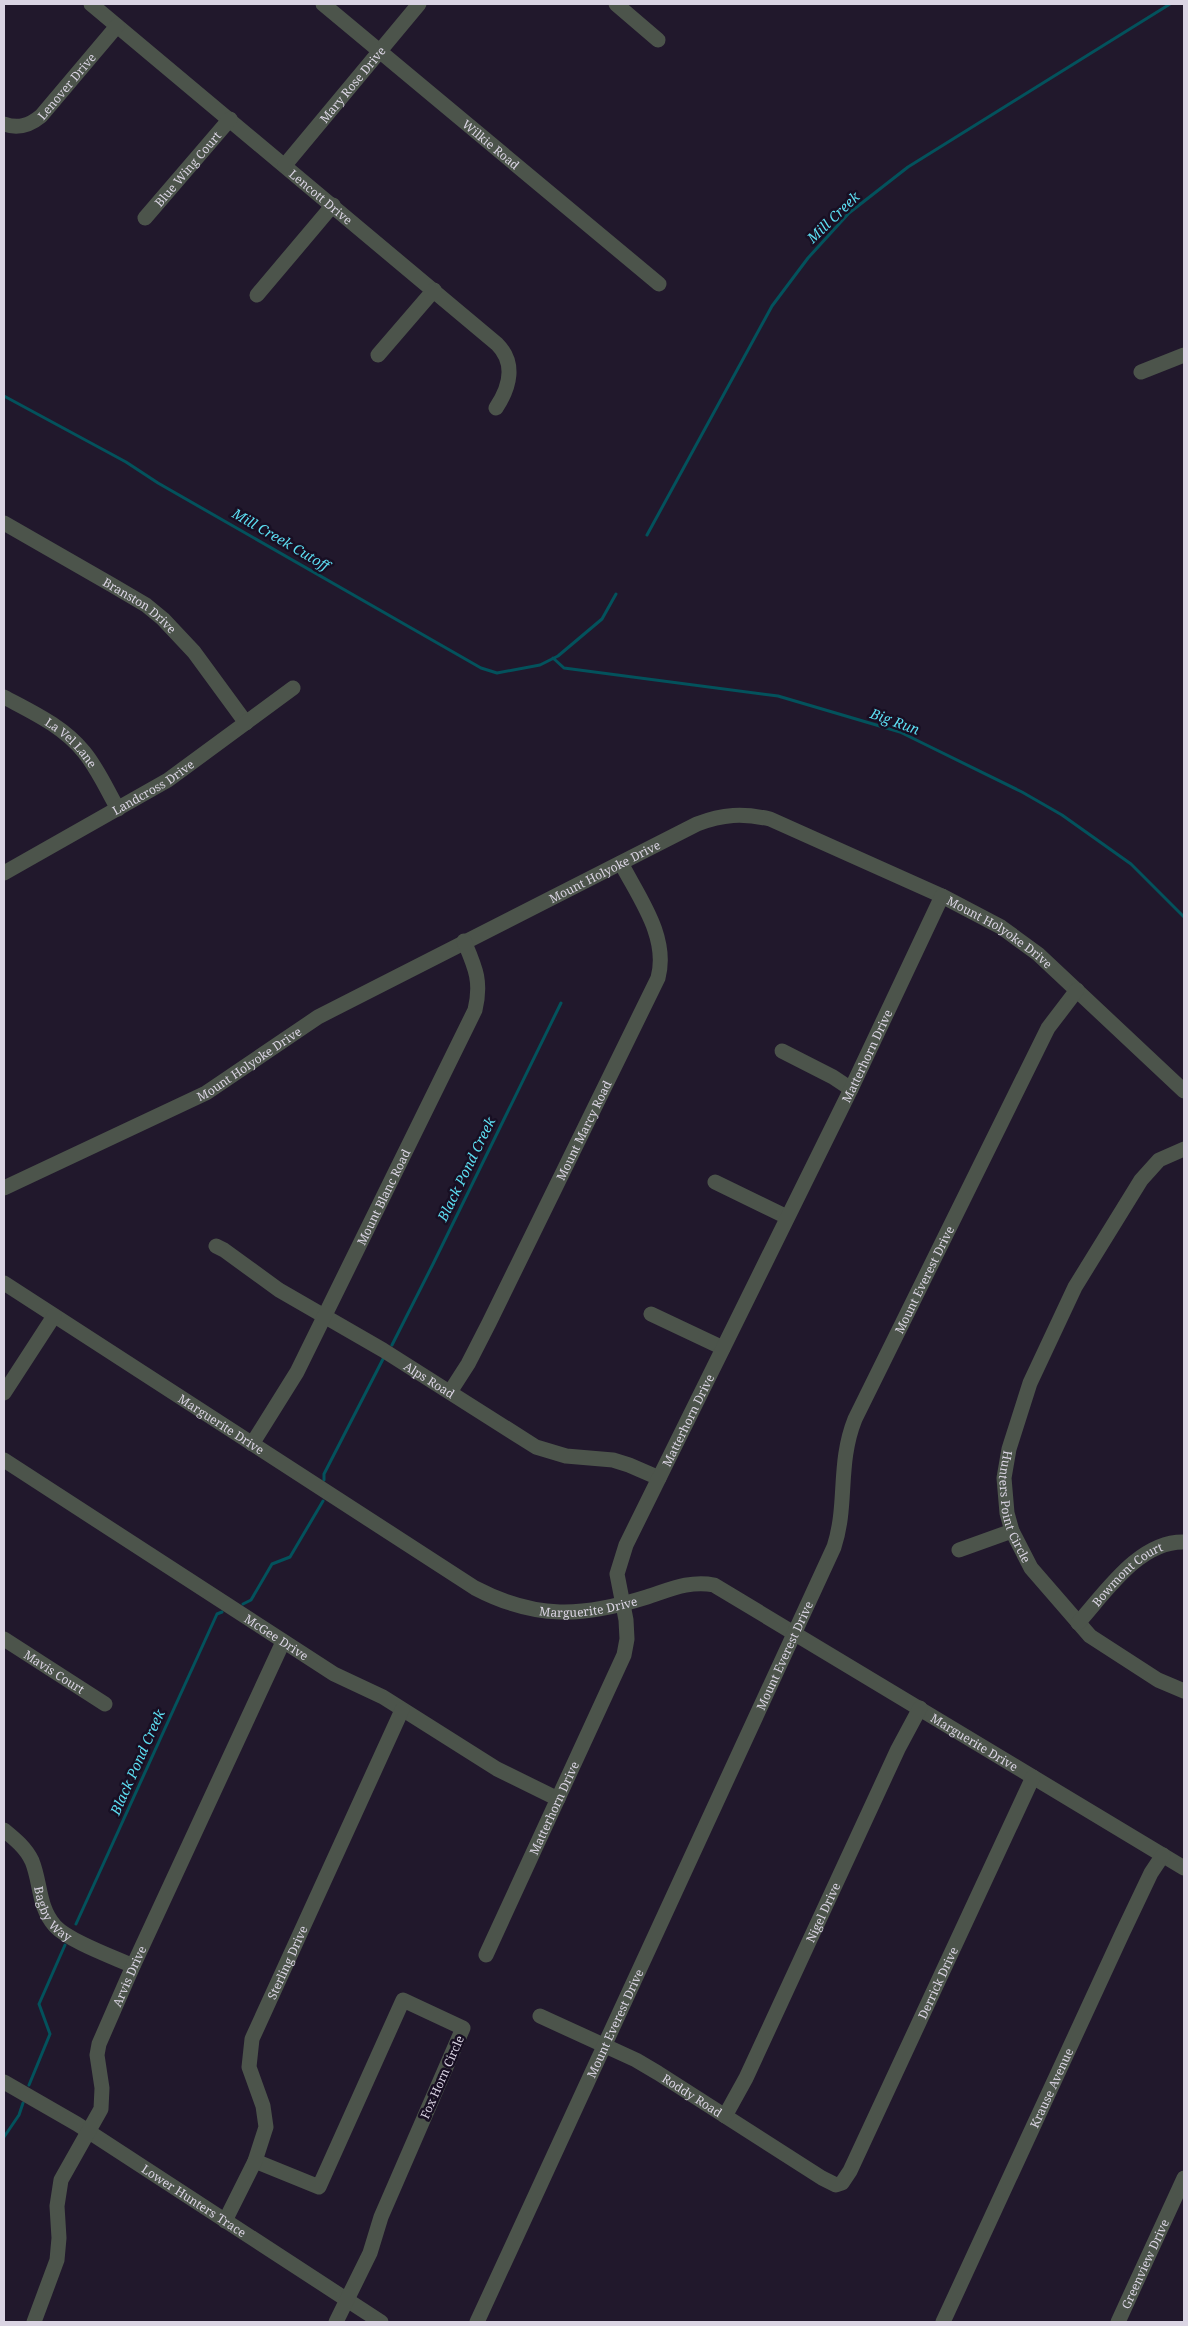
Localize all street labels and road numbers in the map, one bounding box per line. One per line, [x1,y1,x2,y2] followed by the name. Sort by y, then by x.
[315,42,389,126] street label: Mary Rose Drive
[33,49,99,123] street label: Lenover Drive
[459,115,524,173] street label: Wilkie Road
[150,127,225,210] street label: Blue Wing Court
[286,165,356,228] street label: Lencott Drive
[100,573,180,637] street label: Branston Drive
[42,713,101,771] street label: La Vel Lane
[109,755,197,819] street label: Landcross Drive
[546,836,663,907] street label: Mount Holyoke Drive
[944,892,1056,972] street label: Mount Holyoke Drive
[837,1006,896,1105] street label: Matterhorn Drive
[194,1022,304,1105] street label: Mount Holyoke Drive
[552,1077,615,1183] street label: Mount Marcy Road
[352,1145,414,1248] street label: Mount Blanc Road
[890,1223,958,1336] street label: Mount Everest Drive
[401,1357,459,1402] street label: Alps Road
[658,1371,718,1469] street label: Matterhorn Drive
[175,1390,268,1458] street label: Marguerite Drive
[995,1449,1035,1566] street label: Hunters Point Circle
[1088,1538,1165,1610] street label: Bowmont Court
[538,1592,639,1621] street label: Marguerite Drive
[752,1598,817,1713] street label: Mount Everest Drive
[241,1610,312,1664] street label: McGee Drive
[21,1646,88,1697] street label: Mavis Court
[928,1709,1021,1775] street label: Marguerite Drive
[525,1758,583,1857] street label: Matterhorn Drive
[801,1879,844,1945] street label: Nigel Drive
[30,1885,75,1945] street label: Bagby Way
[263,1923,311,2002] street label: Sterling Drive
[108,1943,150,2009] street label: Arvis Drive
[913,1944,962,2022] street label: Derrick Drive
[582,1966,647,2080] street label: Mount Everest Drive
[416,2033,468,2121] street label: Fox Horn Circle
[1025,2045,1077,2130] street label: Krause Avenue
[659,2069,726,2121] street label: Roddy Road
[139,2160,250,2241] street label: Lower Hunters Trace
[1117,2216,1173,2312] street label: Greenview Drive

